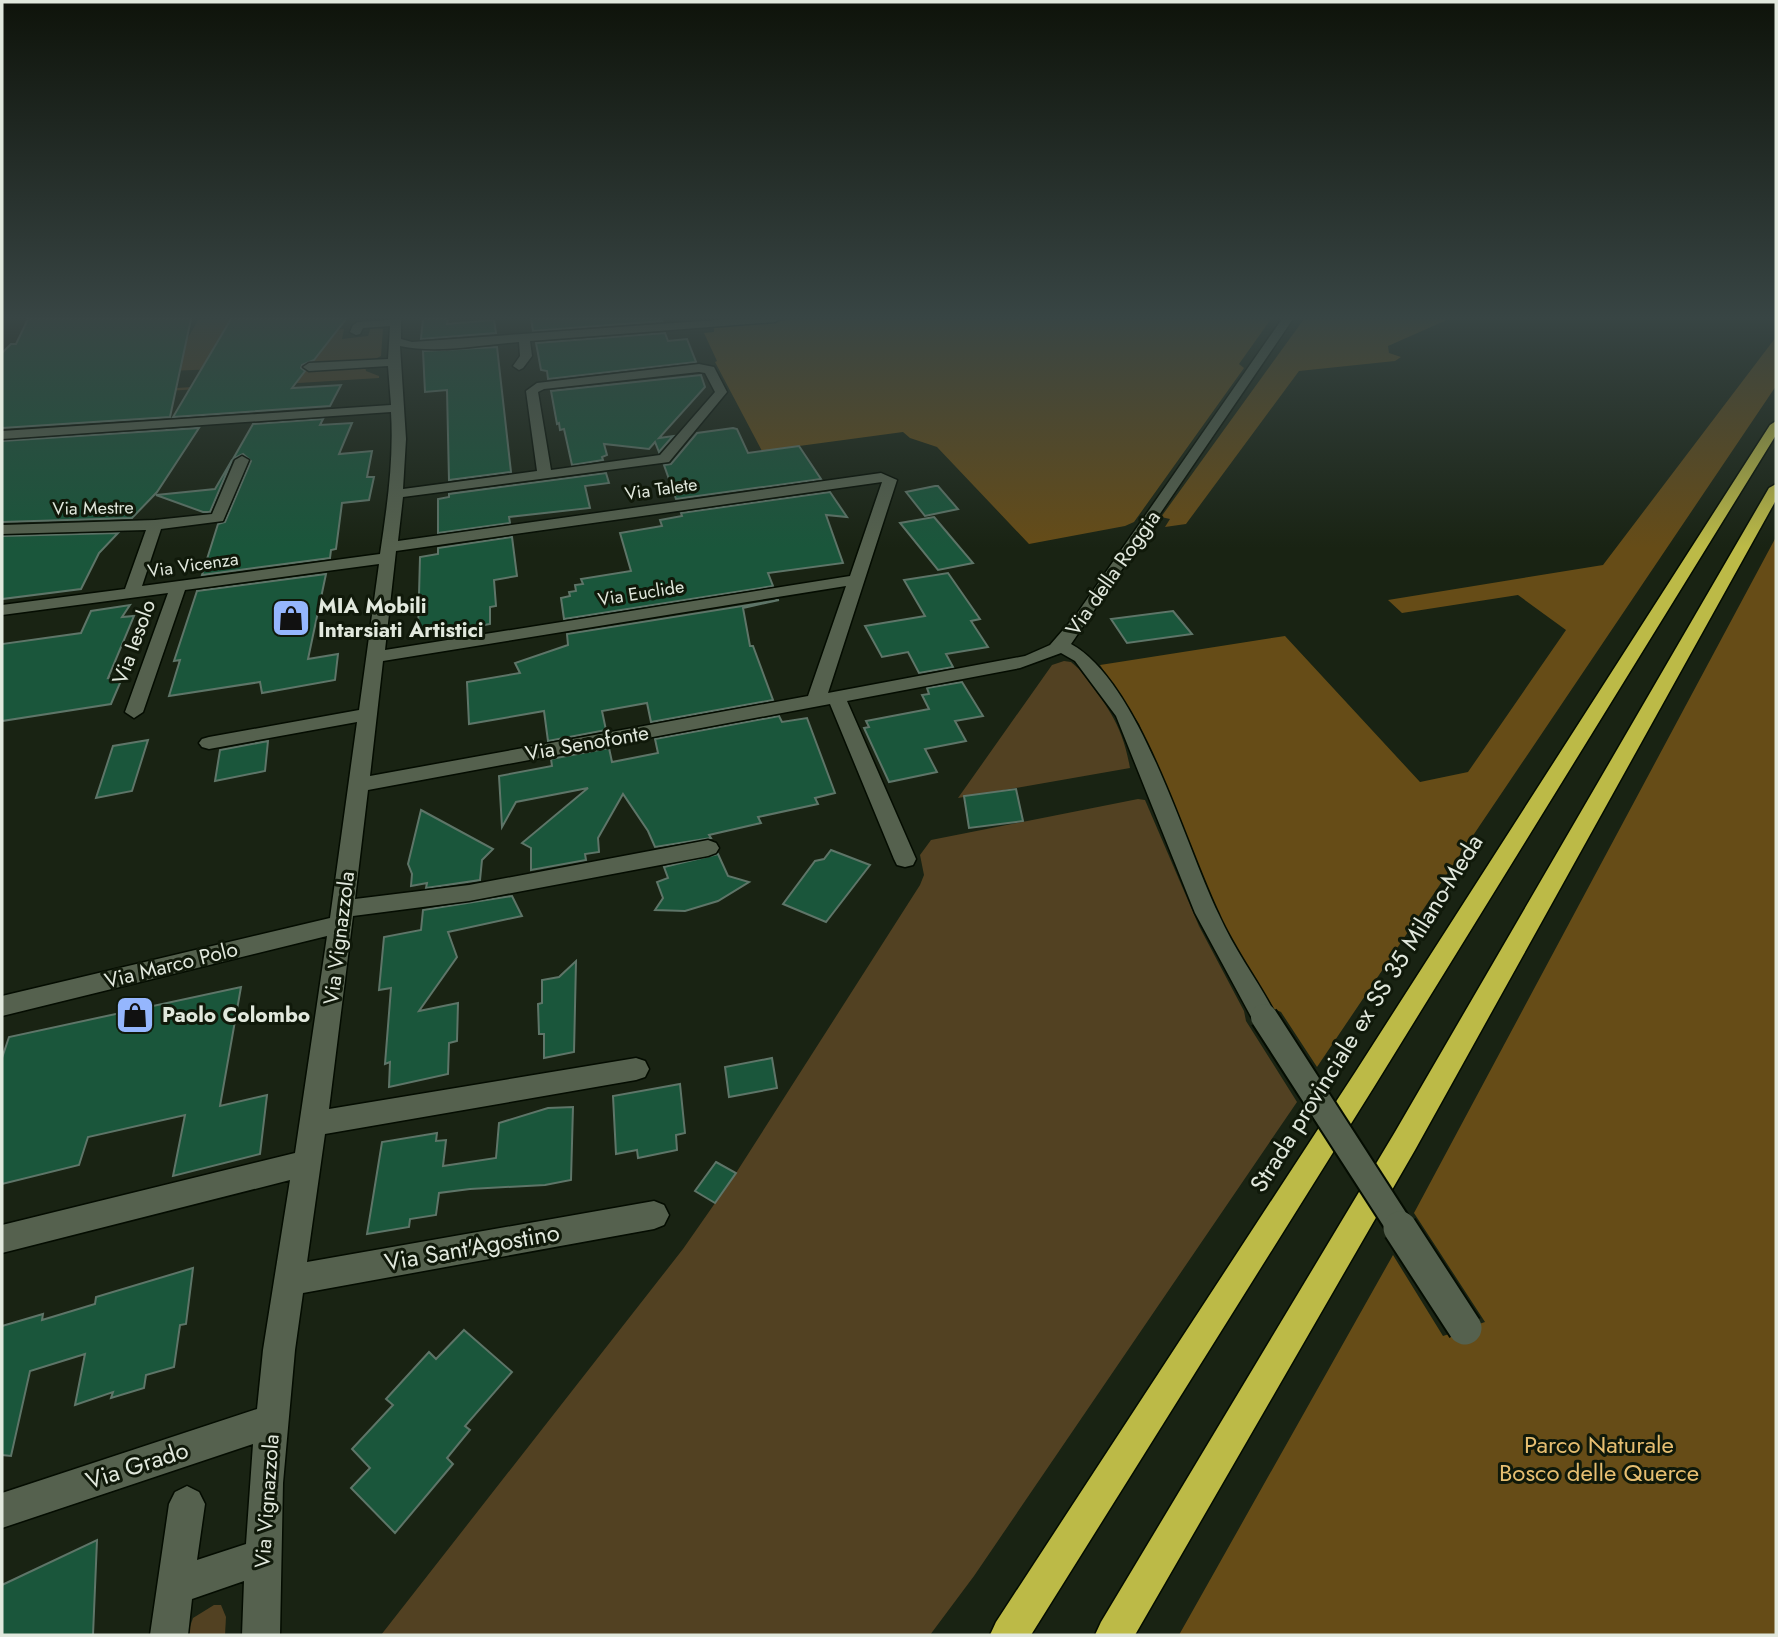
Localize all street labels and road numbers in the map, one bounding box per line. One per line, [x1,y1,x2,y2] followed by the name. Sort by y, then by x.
[623,471,699,507] street label: Via Talete
[52,494,134,522] street label: Via Mestre
[1058,504,1168,642] street label: Via della Roggia
[146,546,240,584] street label: Via Vicenza
[596,573,686,613] street label: Via Euclide
[105,596,163,688] street label: Via Iesolo
[523,717,651,769] street label: Via Senofonte
[1241,827,1491,1199] street label: Strada provinciale ex SS 35 Milano-Meda
[316,870,362,1006] street label: Via Vignazzola
[101,934,241,996] street label: Via Marco Polo
[382,1214,562,1280] street label: Via Sant'Agostino
[81,1432,193,1498] street label: Via Grado
[247,1433,287,1569] street label: Via Vignazzola

